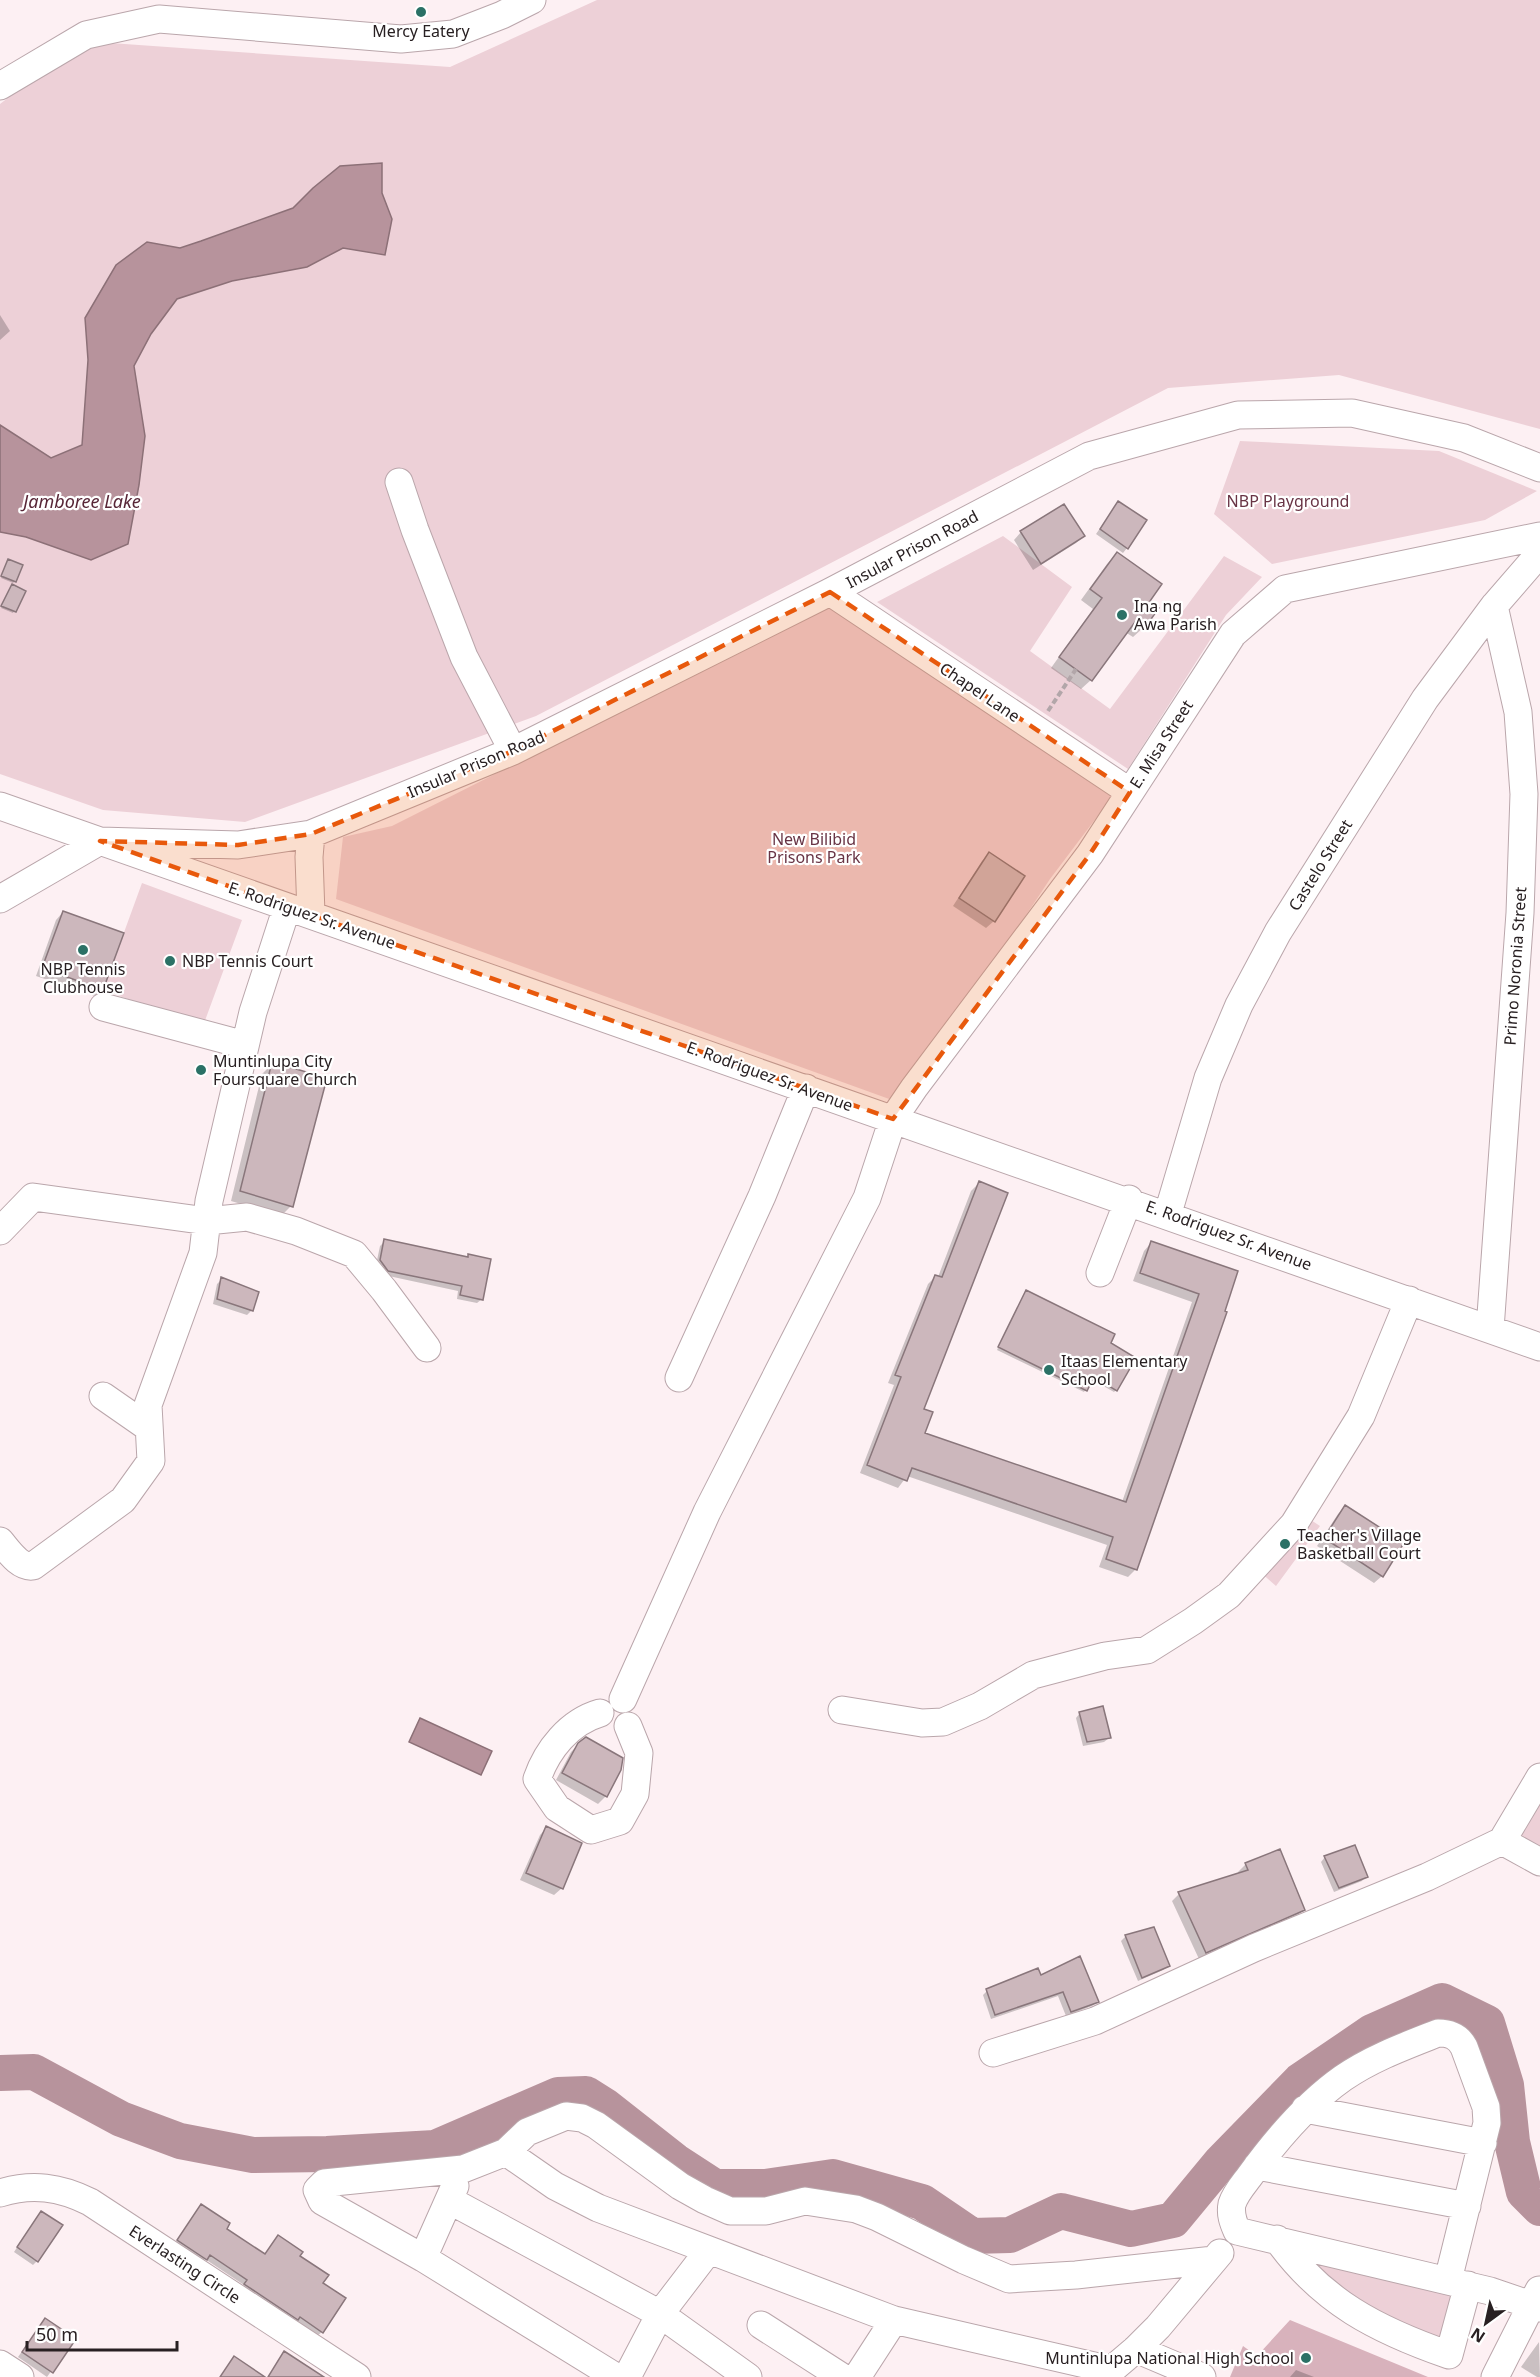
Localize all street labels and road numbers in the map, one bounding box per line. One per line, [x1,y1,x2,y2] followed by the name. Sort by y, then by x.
[842,505,982,593] street label: Insular Prison Road
[936,657,1024,727] street label: Chapel Lane
[1124,695,1198,793] street label: E. Misa Street
[404,725,548,803] street label: Insular Prison Road
[1283,815,1357,915] street label: Castelo Street
[226,876,398,954] street label: E. Rodriguez Sr. Avenue
[1498,886,1532,1046] street label: Primo Noronia Street
[684,1036,856,1116] street label: E. Rodriguez Sr. Avenue
[1143,1195,1315,1275] street label: E. Rodriguez Sr. Avenue
[125,2220,245,2308] street label: Everlasting Circle

